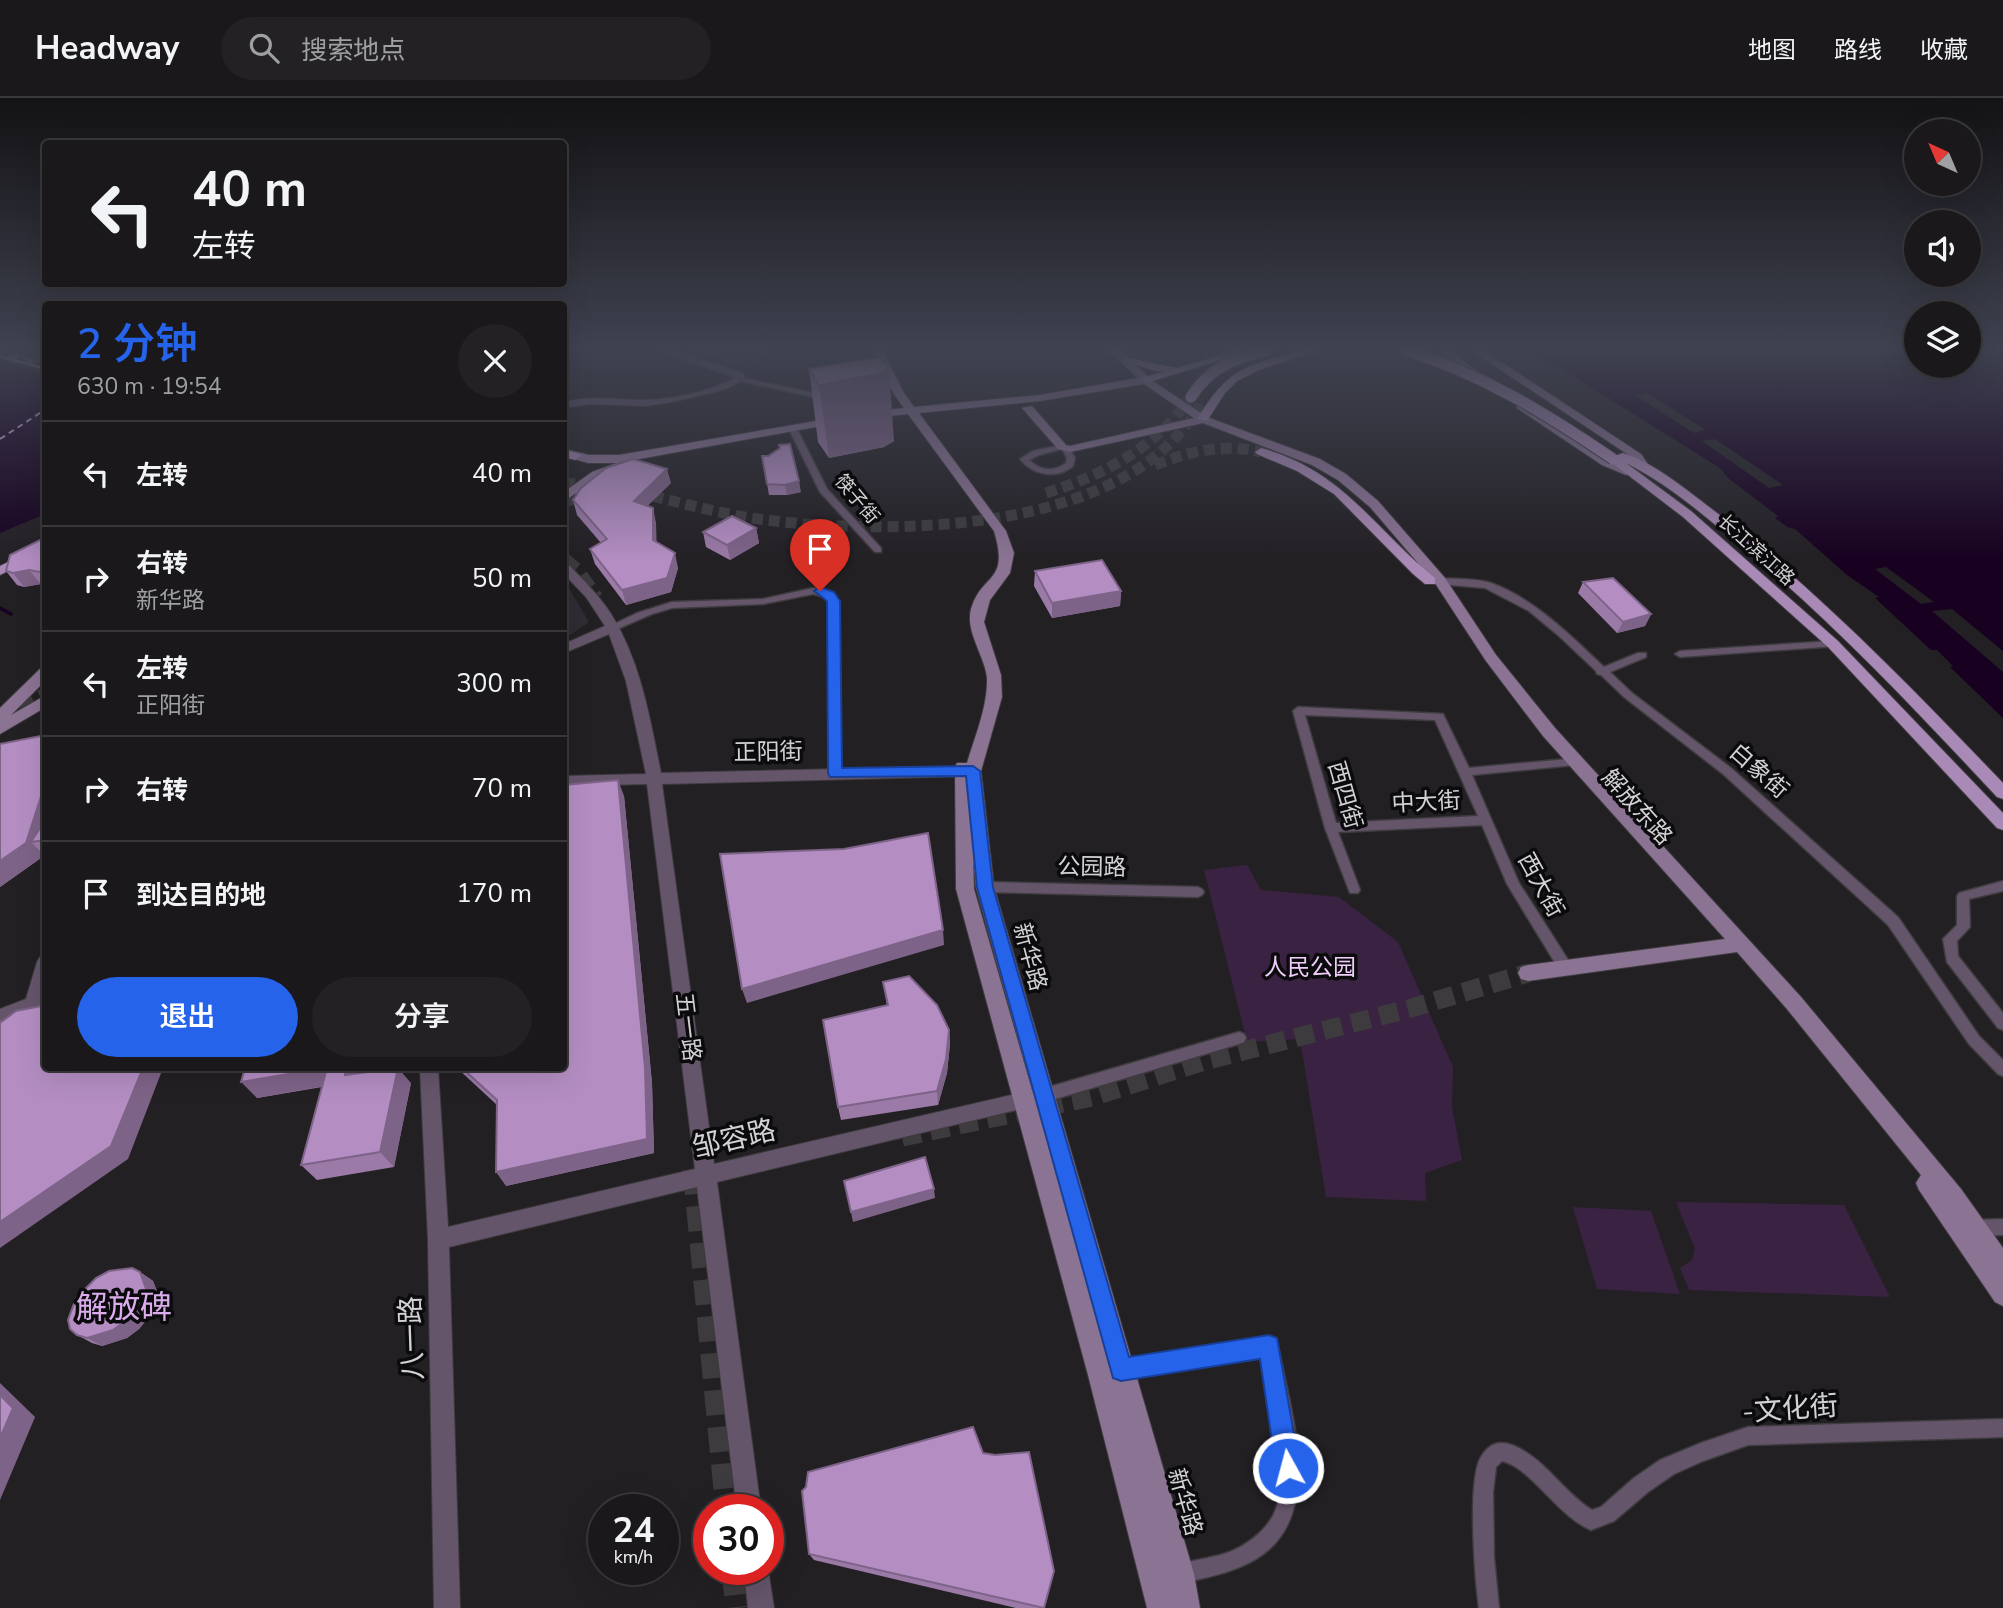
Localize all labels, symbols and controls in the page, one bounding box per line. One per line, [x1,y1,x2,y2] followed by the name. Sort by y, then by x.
[221,17,711,80] search box
[35,26,179,71] text: Headway
[245,29,283,67] icon: search
[301,33,405,68] text: 搜索地点
[1748,34,1796,66] text: 地图
[1834,34,1882,66] text: 路线
[1920,34,1968,66] text: 收藏
[1904,119,1981,196] north arrow
[1904,119,1981,378] map controls
[192,156,307,223] text: 40 m
[77,168,168,259] icon: left
[1904,210,1981,287] button: sound
[192,225,256,268] text: 左转
[1904,301,1981,378] button: layers
[77,316,197,373] text: 2 分钟
[458,324,532,398] button: close
[77,371,222,402] text: 630 m · 19:54
[77,455,115,493] icon: left
[472,456,532,491] text: 40 m
[136,458,188,493] text: 左转
[829,469,885,529] street label: 筷子街
[1712,509,1800,591] street label: 长江滨江路
[790,519,850,591] pin
[801,530,839,568] icon: arrive
[136,546,188,581] text: 右转
[77,560,115,598] icon: right
[472,561,532,596] text: 50 m
[136,585,205,616] text: 新华路
[136,651,188,686] text: 左转
[77,665,115,703] icon: left
[456,666,532,701] text: 300 m
[136,690,205,721] text: 正阳街
[733,736,803,768] street label: 正阳街
[1723,737,1795,805] street label: 白象街
[1321,758,1369,832] street label: 西四街
[1595,762,1679,852] street label: 解放东路
[77,770,115,808] icon: right
[472,771,532,806] text: 70 m
[136,773,188,808] text: 右转
[1391,785,1461,819] street label: 中大街
[1511,847,1571,923] street label: 西大街
[1057,851,1127,883] street label: 公园路
[77,875,115,913] icon: arrive
[456,876,532,911] text: 170 m
[136,878,266,913] text: 到达目的地
[1006,920,1054,994] street label: 新华路
[1264,952,1356,983] park label: 人民公园
[77,977,298,1057] button: 退出
[312,977,532,1057] button: 分享
[668,991,708,1063] street label: 五一路
[689,1111,779,1167] street label: 邹容路
[76,1286,172,1329] district label: 解放碑
[392,1295,432,1381] street label: 八一路
[1741,1387,1839,1431] street label: -文化街
[1251,1431,1325,1505] position arrow
[1161,1465,1209,1539] street label: 新华路
[693,1494,784,1585] speed limit sign: 30
[612,1507,655,1554] text: 24
[614,1545,653,1569] text: km/h

